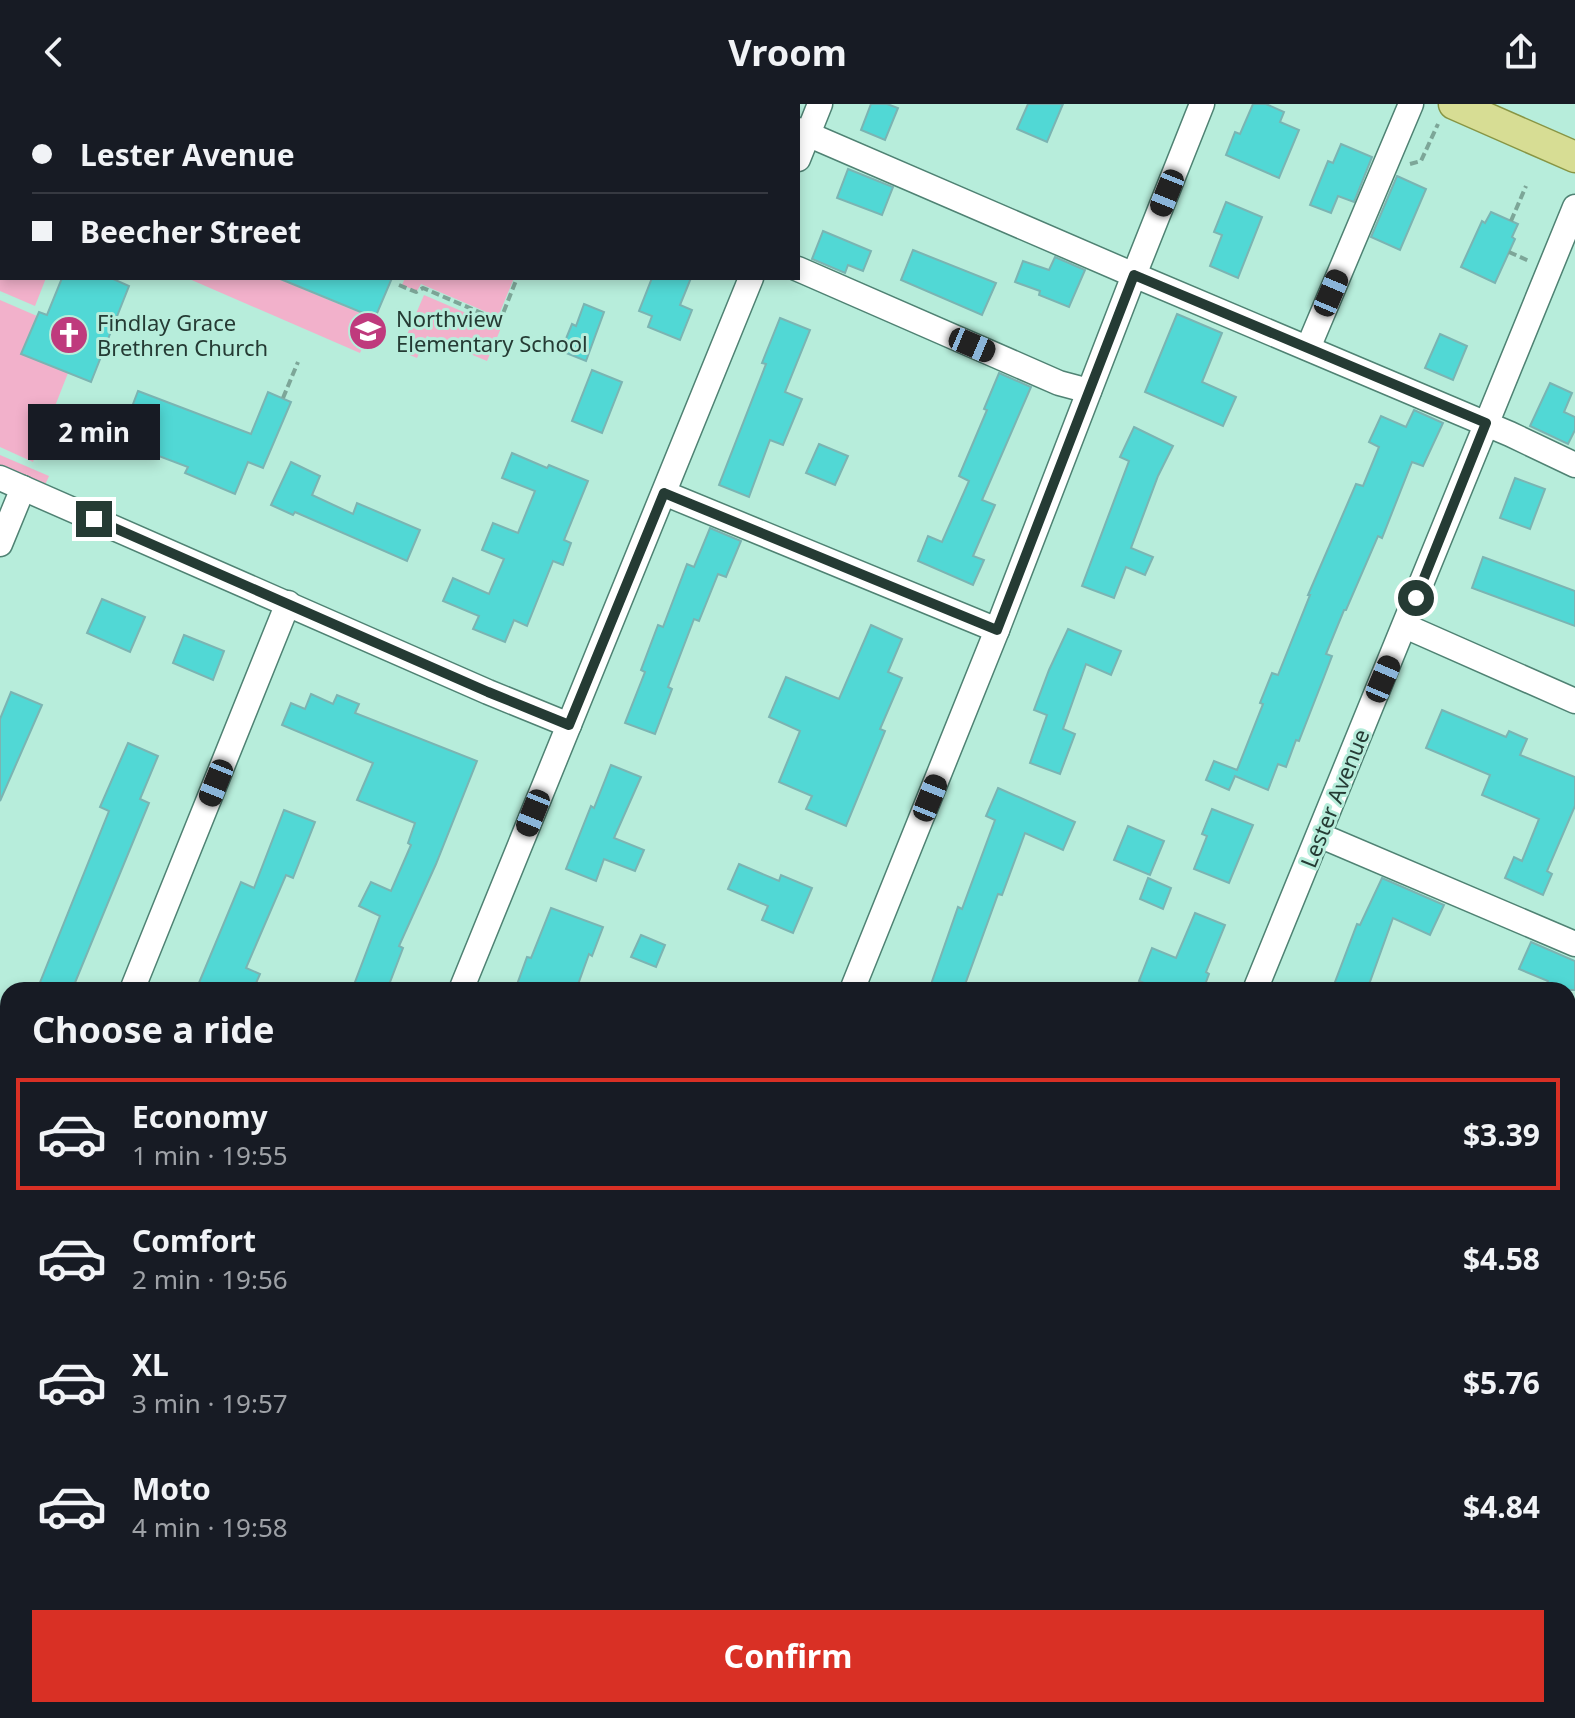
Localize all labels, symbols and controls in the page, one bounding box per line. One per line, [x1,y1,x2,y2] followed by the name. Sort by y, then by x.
[728,28,847,77] text: Vroom
[32,30,76,74] icon: back
[1499,30,1543,74] icon: share
[80,134,295,175] text: Lester Avenue
[1147,166,1187,220] car
[80,211,301,252] text: Beecher Street
[1311,266,1351,320] car
[396,303,588,358] place label: Northview Elementary School
[97,307,268,362] place label: Findlay Grace Brethren Church
[347,310,389,352] school or university icon: Northview Elementary School
[48,314,90,356] church icon: Findlay Grace Brethren Church
[945,325,999,365] car
[28,403,160,459] callout: 2 min
[58,414,130,450] text: 2 min
[76,501,112,537] route end
[1398,580,1434,616] route start
[1363,652,1403,706] car
[1293,724,1375,872] street label: Lester Avenue
[196,756,236,810] car
[910,771,950,825] car
[513,786,553,840] car
[32,1005,274,1054] text: Choose a ride
[132,1096,268,1137] text: Economy
[36,1098,108,1170] icon: car
[1463,1114,1540,1155] text: $3.39
[132,1137,288,1173] text: 1 min · 19:55
[132,1220,256,1261] text: Comfort
[36,1222,108,1294] icon: car
[1463,1238,1540,1279] text: $4.58
[132,1261,288,1297] text: 2 min · 19:56
[132,1344,169,1385] text: XL
[36,1346,108,1418] icon: car
[1463,1362,1540,1403] text: $5.76
[132,1385,288,1421] text: 3 min · 19:57
[132,1468,211,1509] text: Moto
[36,1470,108,1542] icon: car
[1463,1486,1540,1527] text: $4.84
[132,1509,288,1545] text: 4 min · 19:58
[32,1610,1544,1702] button: Confirm

